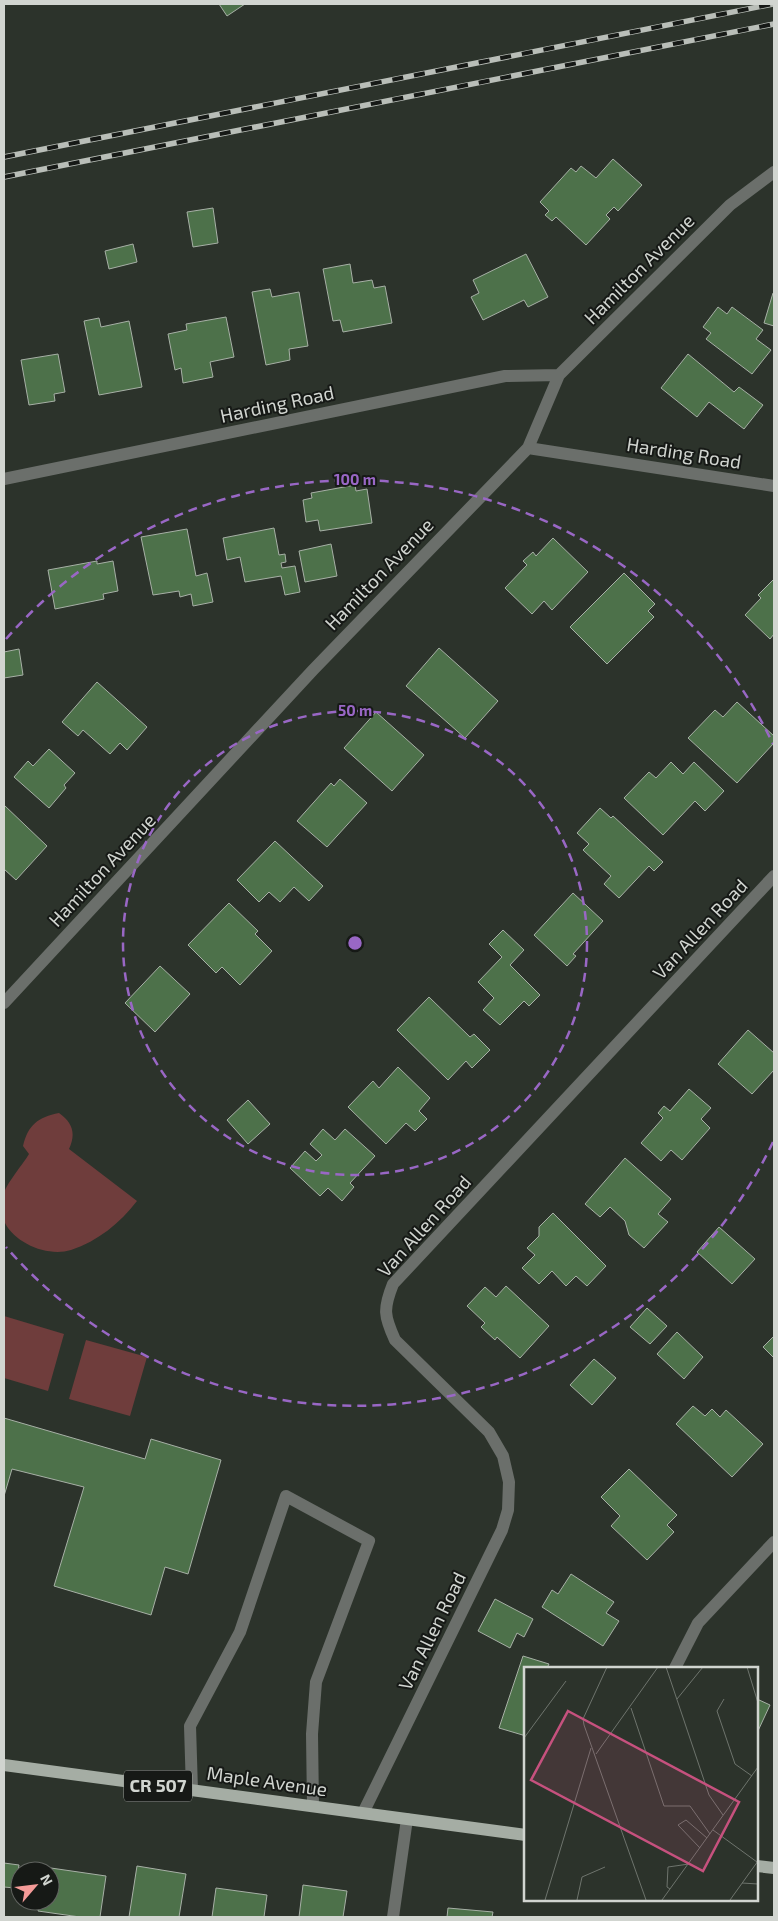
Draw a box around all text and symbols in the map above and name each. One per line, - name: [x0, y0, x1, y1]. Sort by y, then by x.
- street label: Hamilton Avenue: [579, 209, 699, 329]
- street label: Harding Road: [218, 380, 336, 427]
- street label: Harding Road: [625, 432, 743, 473]
- text: 100 m: [334, 470, 376, 488]
- street label: Hamilton Avenue: [319, 513, 438, 634]
- text: 50 m: [338, 701, 372, 719]
- street label: Hamilton Avenue: [43, 808, 160, 931]
- street label: Van Allen Road: [647, 874, 752, 984]
- centre of rings: [346, 934, 364, 952]
- street label: Van Allen Road: [372, 1170, 475, 1281]
- street label: Van Allen Road: [393, 1568, 470, 1694]
- inset map: [524, 1667, 758, 1901]
- street label: Maple Avenue: [205, 1761, 329, 1800]
- road number: CR 507: [124, 1770, 192, 1802]
- north arrow: [10, 1861, 60, 1911]
- text: N: [37, 1871, 57, 1888]

